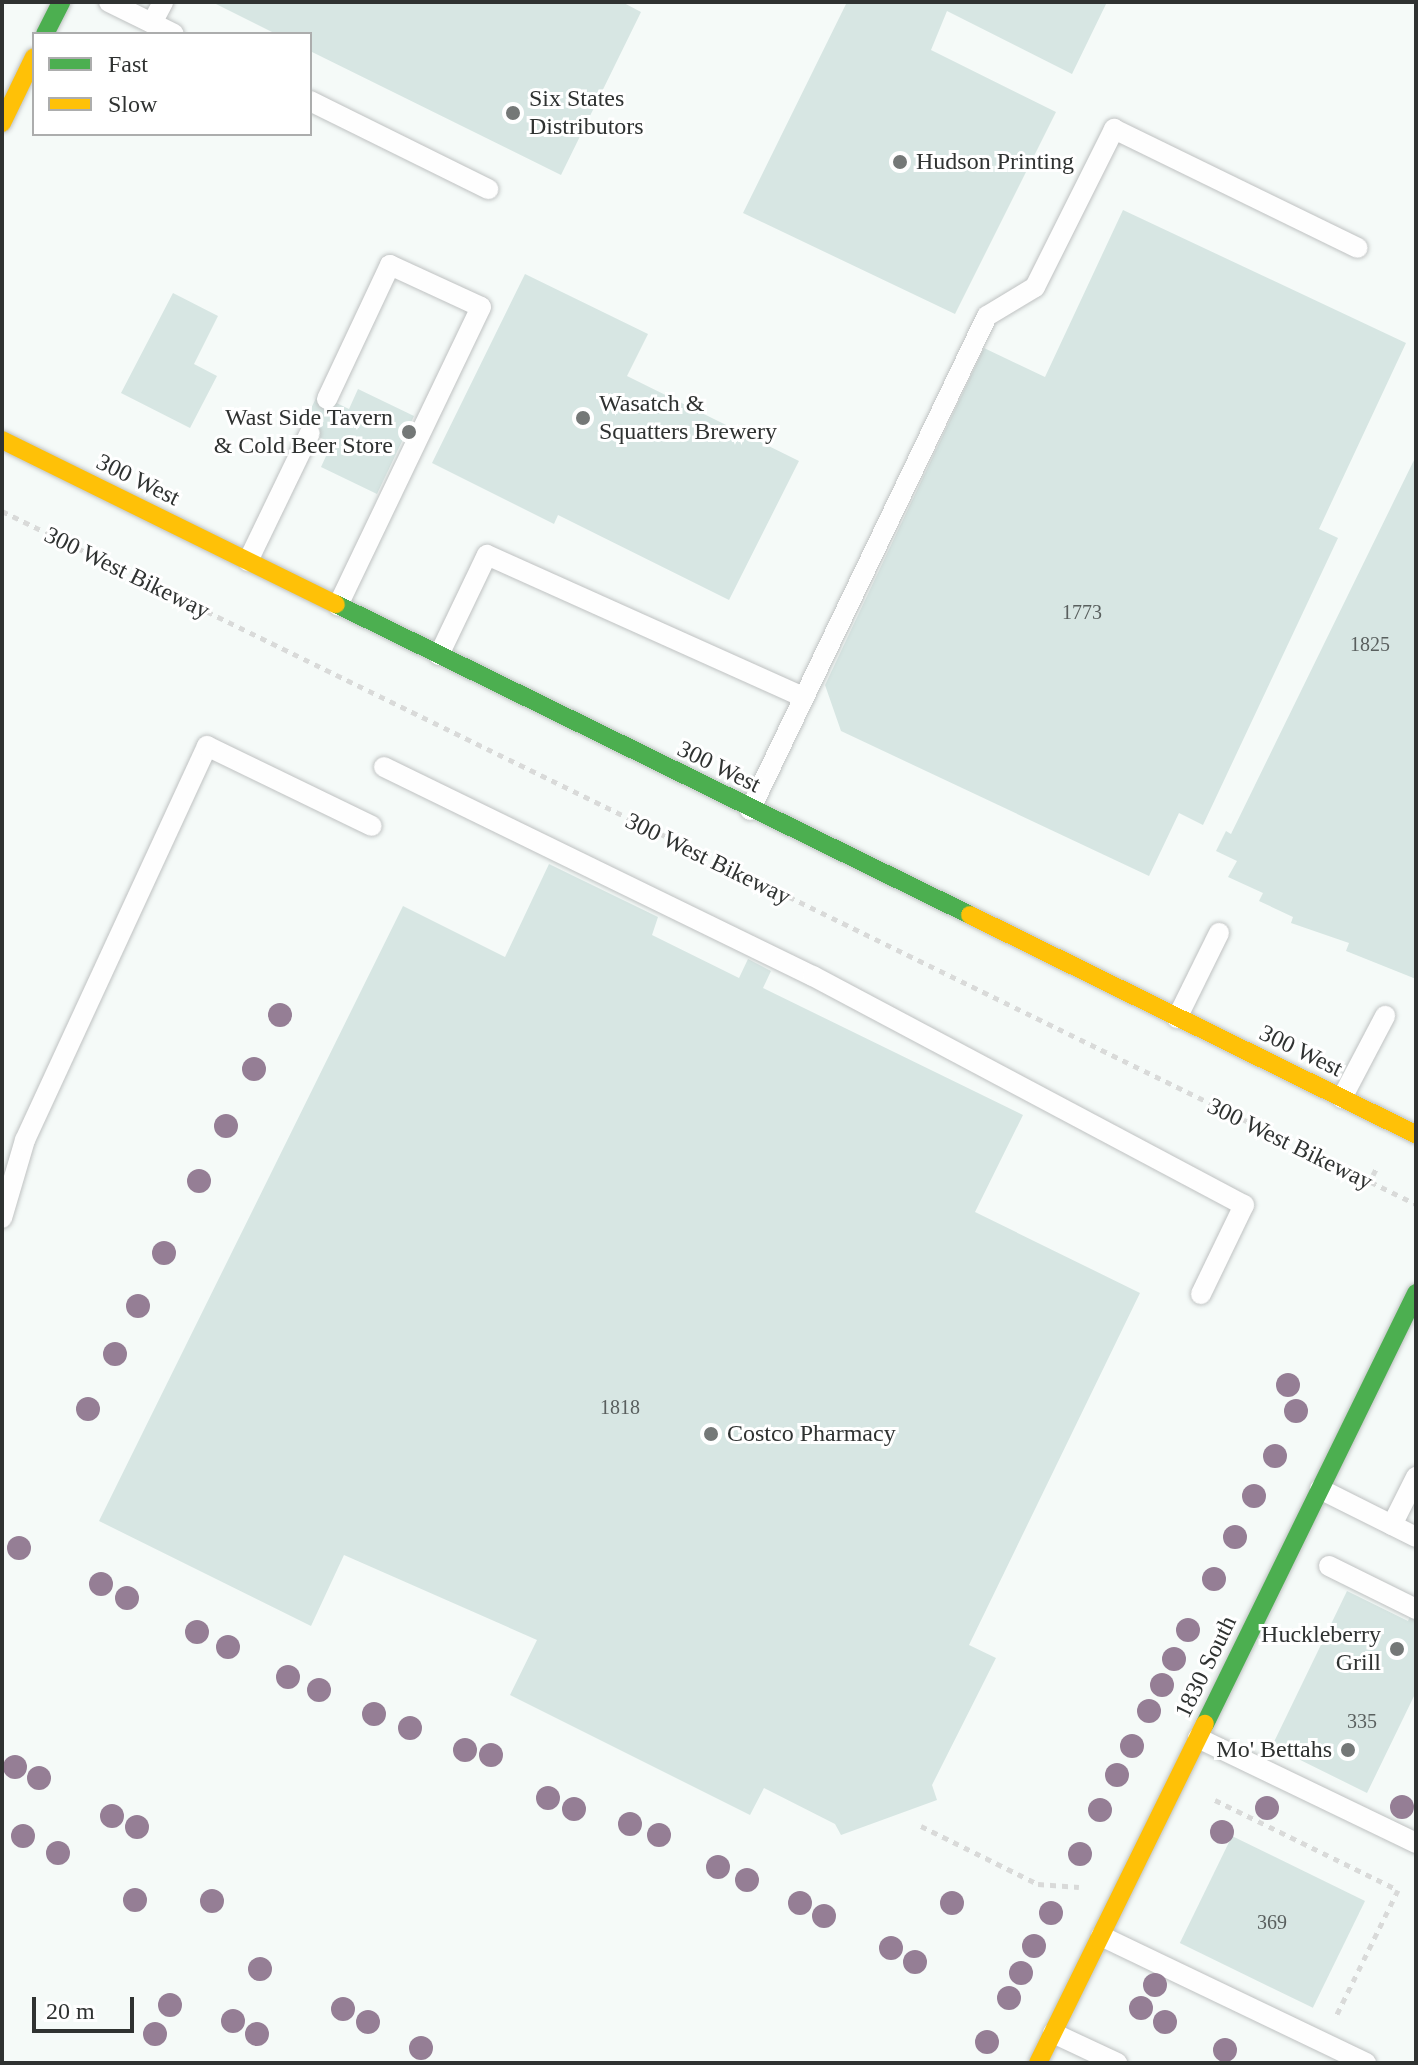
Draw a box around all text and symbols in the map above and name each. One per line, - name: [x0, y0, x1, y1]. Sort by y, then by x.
- legend: [32, 32, 312, 136]
- text: Fast: [108, 51, 148, 77]
- place label: Six States Distributors: [529, 85, 644, 141]
- text: Slow: [108, 91, 157, 117]
- marker: Six States Distributors: [504, 104, 522, 122]
- place label: Hudson Printing: [916, 148, 1074, 176]
- marker: Hudson Printing: [891, 153, 909, 171]
- place label: Wasatch & Squatters Brewery: [599, 390, 777, 446]
- place label: Wast Side Tavern & Cold Beer Store: [214, 404, 393, 460]
- marker: Wasatch & Squatters Brewery: [574, 409, 592, 427]
- marker: Wast Side Tavern & Cold Beer Store: [400, 423, 418, 441]
- street label: 300 West: [92, 447, 184, 513]
- street label: 300 West Bikeway: [39, 520, 215, 626]
- house number: 1773: [1062, 600, 1102, 624]
- house number: 1825: [1350, 632, 1390, 656]
- street label: 300 West: [673, 734, 765, 800]
- street label: 300 West Bikeway: [620, 806, 796, 912]
- street label: 300 West: [1255, 1018, 1347, 1084]
- street label: 300 West Bikeway: [1202, 1091, 1378, 1197]
- house number: 1818: [600, 1395, 640, 1419]
- place label: Costco Pharmacy: [727, 1420, 896, 1448]
- marker: Costco Pharmacy: [702, 1425, 720, 1443]
- street label: 1830 South: [1169, 1611, 1243, 1723]
- place label: Huckleberry Grill: [1261, 1621, 1381, 1677]
- marker: Huckleberry Grill: [1388, 1640, 1406, 1658]
- house number: 335: [1347, 1709, 1377, 1733]
- place label: Mo' Bettahs: [1216, 1736, 1332, 1764]
- marker: Mo' Bettahs: [1339, 1741, 1357, 1759]
- house number: 369: [1257, 1910, 1287, 1934]
- scale bar: [36, 1981, 138, 2031]
- text: 20 m: [46, 1998, 95, 2024]

